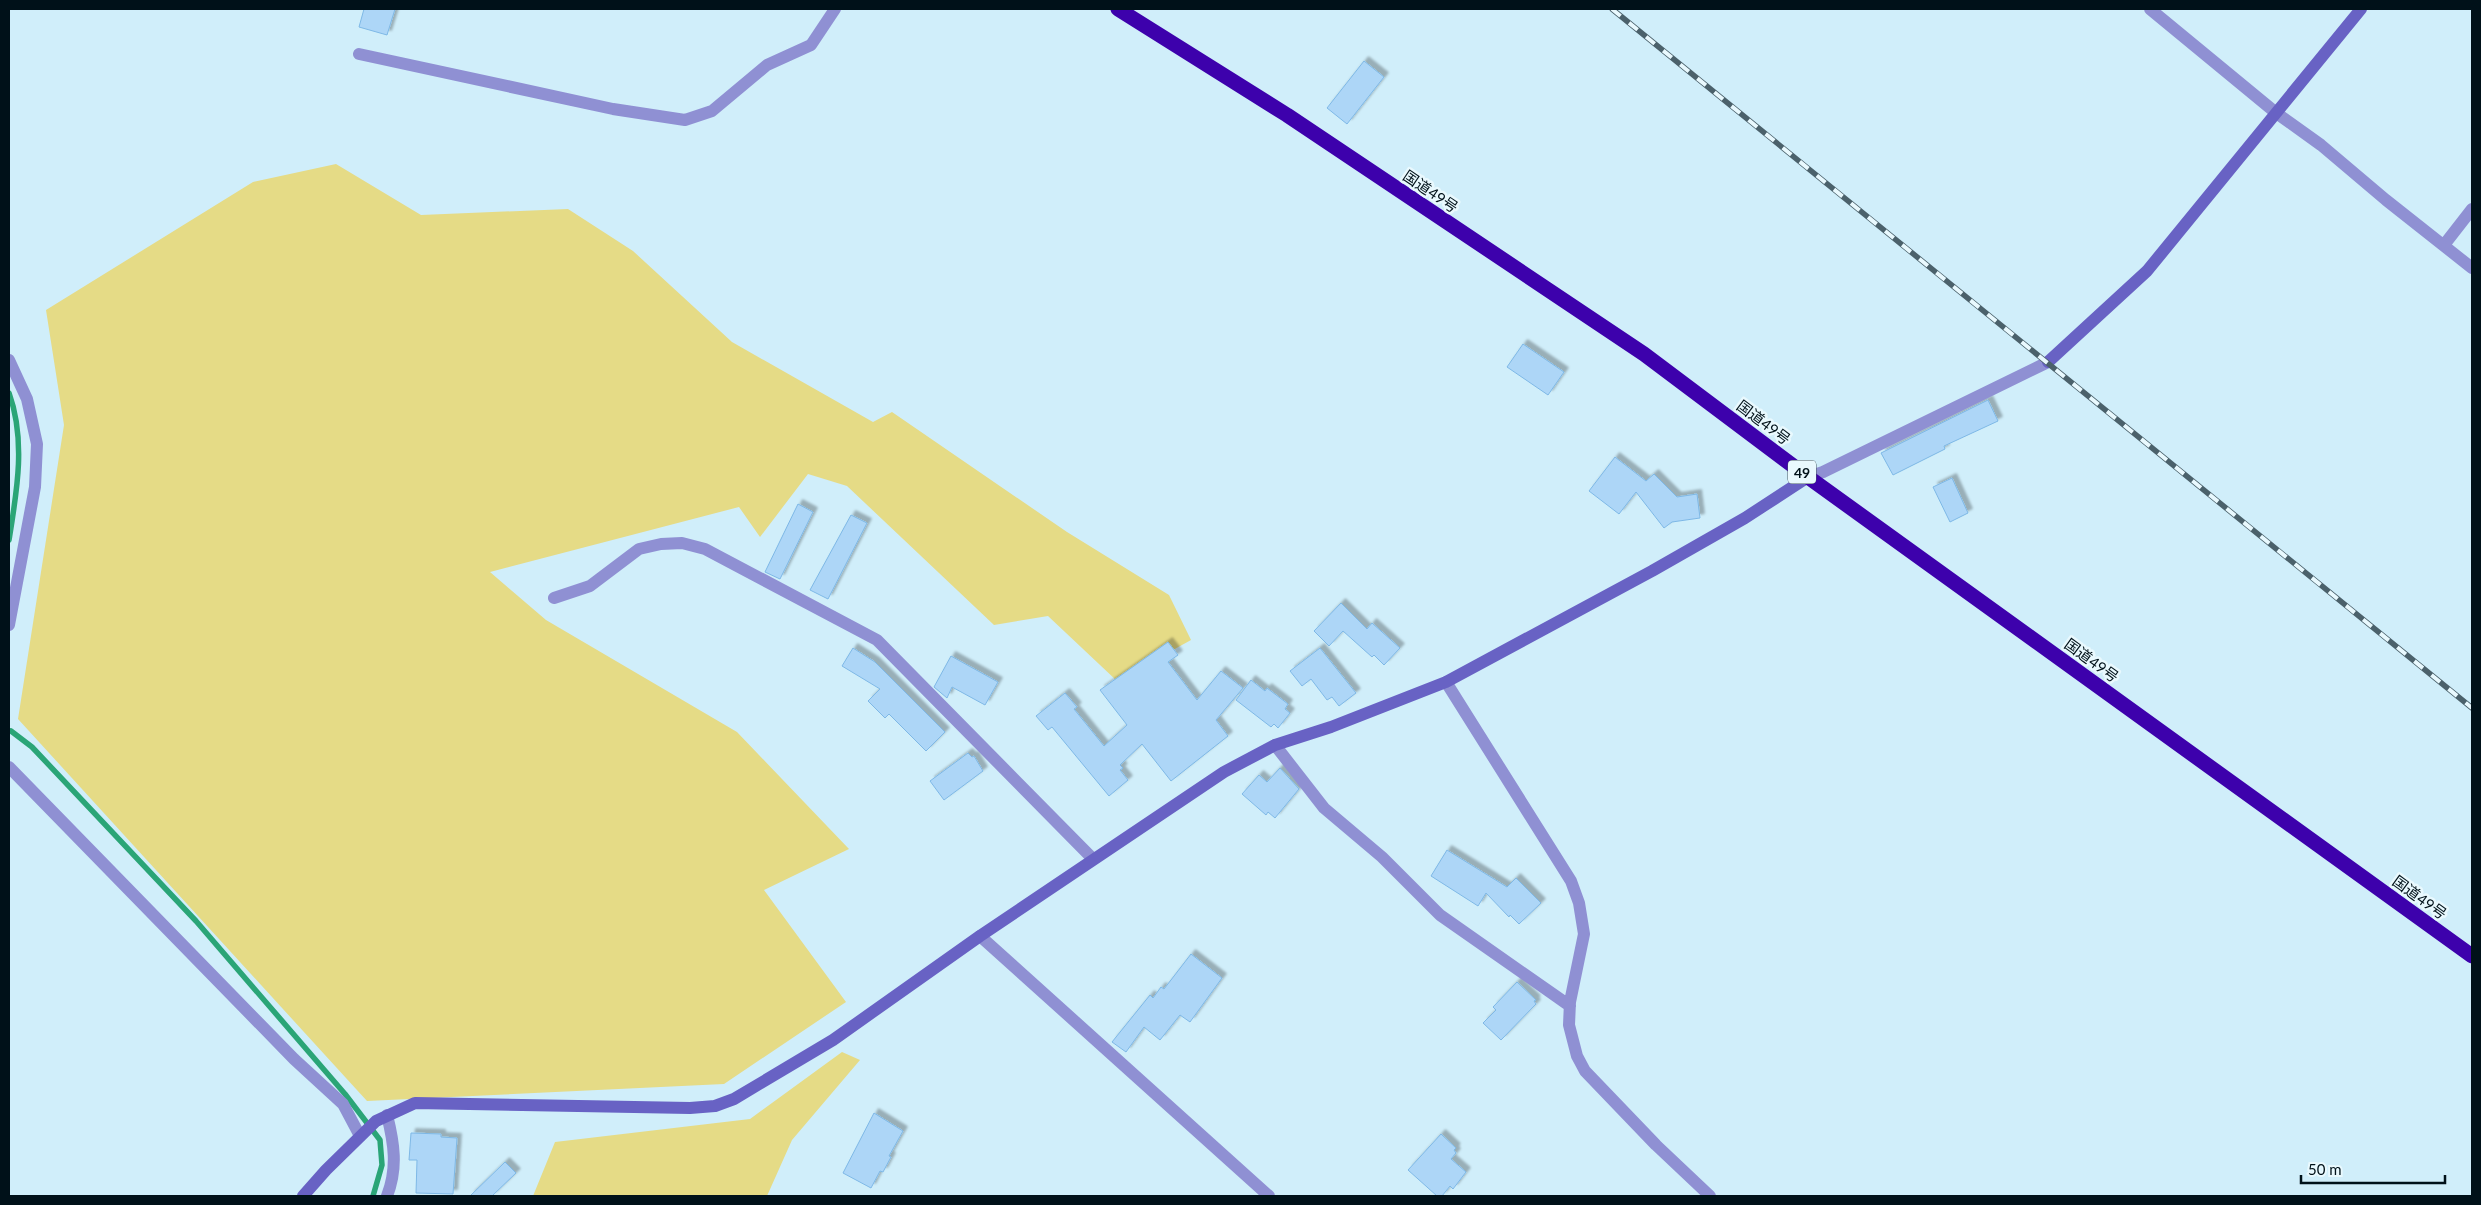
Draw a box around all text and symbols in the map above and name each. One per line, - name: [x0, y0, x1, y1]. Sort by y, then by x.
- street label: 国道49号: [1400, 166, 1462, 216]
- street label: 国道49号: [1734, 396, 1794, 448]
- road number: 49: [1788, 461, 1816, 484]
- street label: 国道49号: [2061, 634, 2123, 686]
- street label: 国道49号: [2389, 871, 2451, 923]
- scale bar: [2301, 1152, 2445, 1184]
- text: 50 m: [2308, 1160, 2342, 1178]

